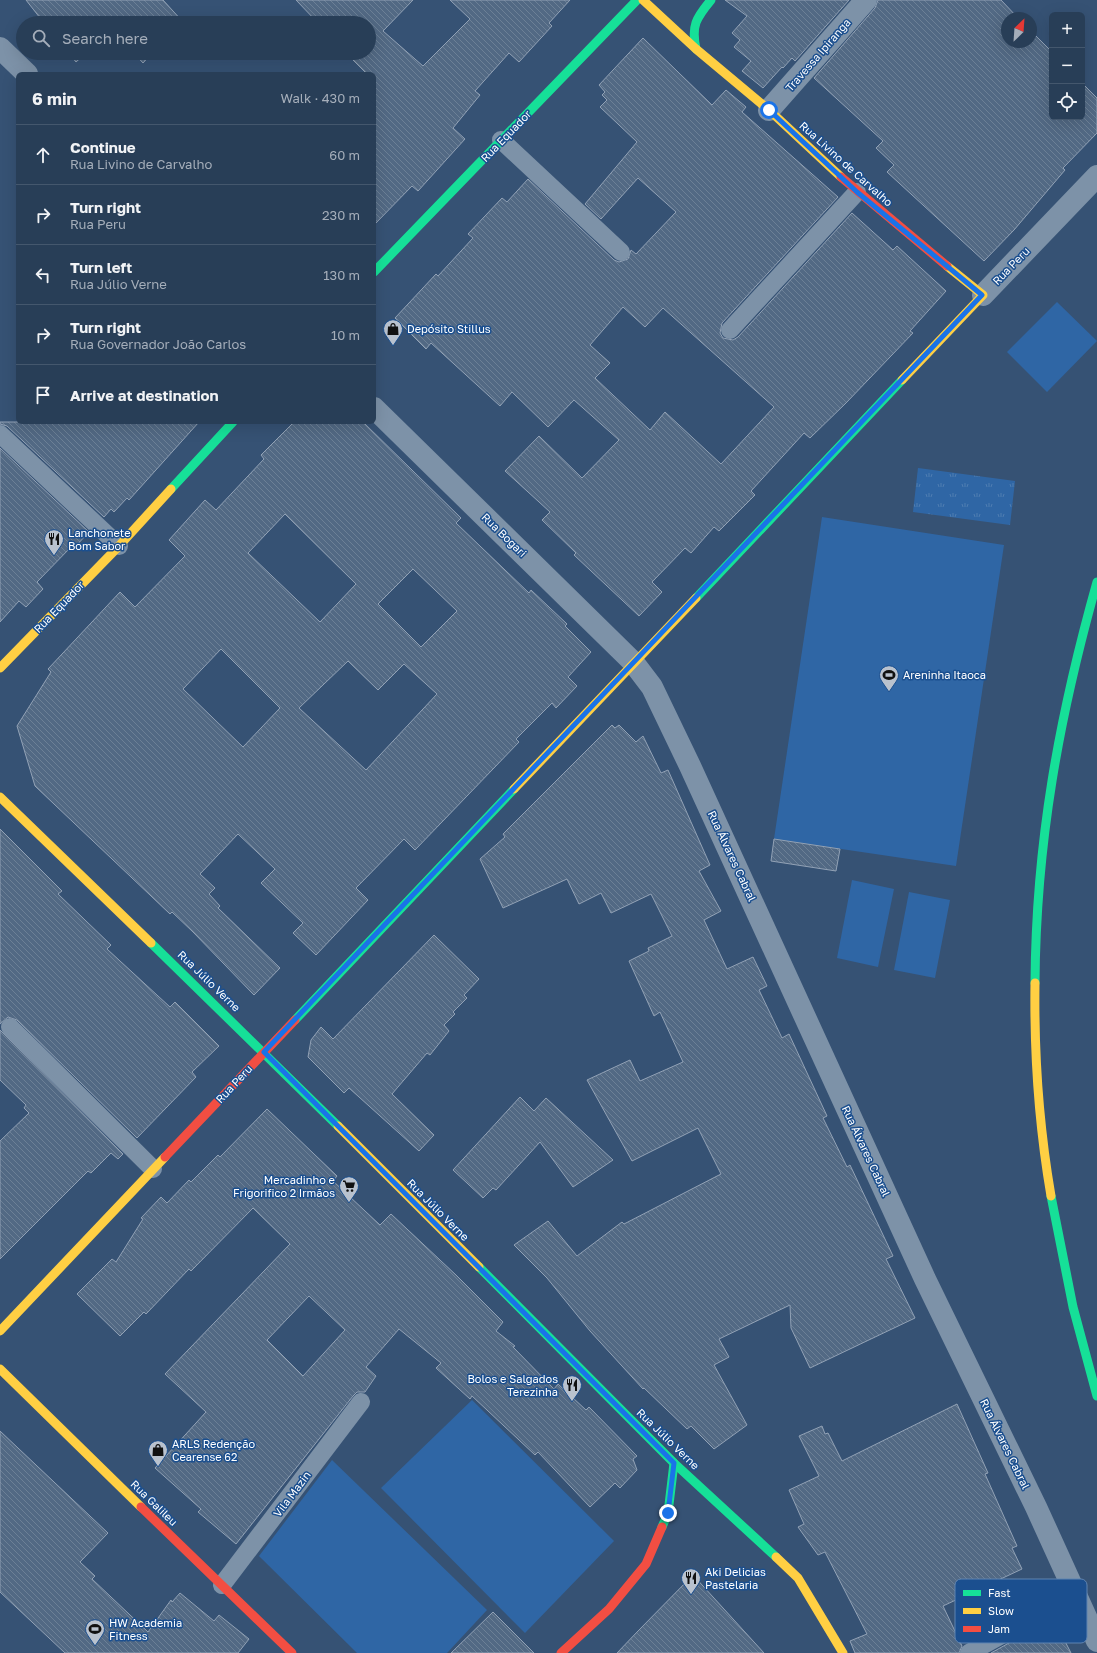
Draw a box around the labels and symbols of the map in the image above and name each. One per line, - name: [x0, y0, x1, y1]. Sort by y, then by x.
- north arrow: [1001, 12, 1037, 48]
- street label: Travessa Ipiranga: [782, 16, 853, 94]
- route start: [760, 101, 778, 119]
- street label: Rua Equador: [478, 107, 534, 164]
- street label: Rua Livino de Carvalho: [797, 118, 896, 209]
- street label: Rua Peru: [990, 244, 1032, 287]
- shop icon: Depósito Stillus: [382, 318, 404, 346]
- place label: Depósito Stillus: [407, 322, 491, 335]
- street label: Rua Bogari: [479, 510, 529, 559]
- place label: Lanchonete Bom Sabor: [68, 526, 131, 552]
- restaurant icon: Lanchonete Bom Sabor: [43, 528, 65, 556]
- street label: Rua Equador: [31, 578, 87, 635]
- sports icon: Areninha Itaoca: [878, 664, 900, 692]
- place label: Areninha Itaoca: [903, 668, 986, 681]
- street label: Rua Álvares Cabral: [706, 808, 759, 904]
- street label: Rua Júlio Verne: [175, 947, 243, 1014]
- street label: Rua Peru: [213, 1062, 255, 1105]
- street label: Rua Álvares Cabral: [840, 1103, 893, 1199]
- place label: Mercadinho e Frigorifico 2 Irmãos: [233, 1173, 335, 1199]
- supermarket icon: Mercadinho e Frigorifico 2 Irmãos: [338, 1175, 360, 1203]
- street label: Rua Júlio Verne: [405, 1176, 472, 1243]
- place label: Bolos e Salgados Terezinha: [467, 1372, 558, 1398]
- restaurant icon: Bolos e Salgados Terezinha: [561, 1374, 583, 1402]
- street label: Rua Álvares Cabral: [978, 1396, 1033, 1492]
- street label: Rua Júlio Verne: [634, 1405, 702, 1472]
- place label: ARLS Redenção Cearense 62: [172, 1437, 256, 1463]
- shop icon: ARLS Redenção Cearense 62: [147, 1439, 169, 1467]
- street label: Vila Mazin: [270, 1468, 313, 1519]
- street label: Rua Galileu: [128, 1477, 180, 1528]
- route end: [659, 1504, 677, 1522]
- place label: Aki Delicias Pastelaria: [705, 1565, 766, 1591]
- restaurant icon: Aki Delicias Pastelaria: [680, 1567, 702, 1595]
- legend: [955, 1579, 1087, 1643]
- text: Fast: [988, 1586, 1011, 1599]
- text: Slow: [988, 1604, 1014, 1617]
- place label: HW Academia Fitness: [109, 1616, 182, 1642]
- sports icon: HW Academia Fitness: [84, 1618, 106, 1646]
- text: Jam: [988, 1622, 1010, 1635]

